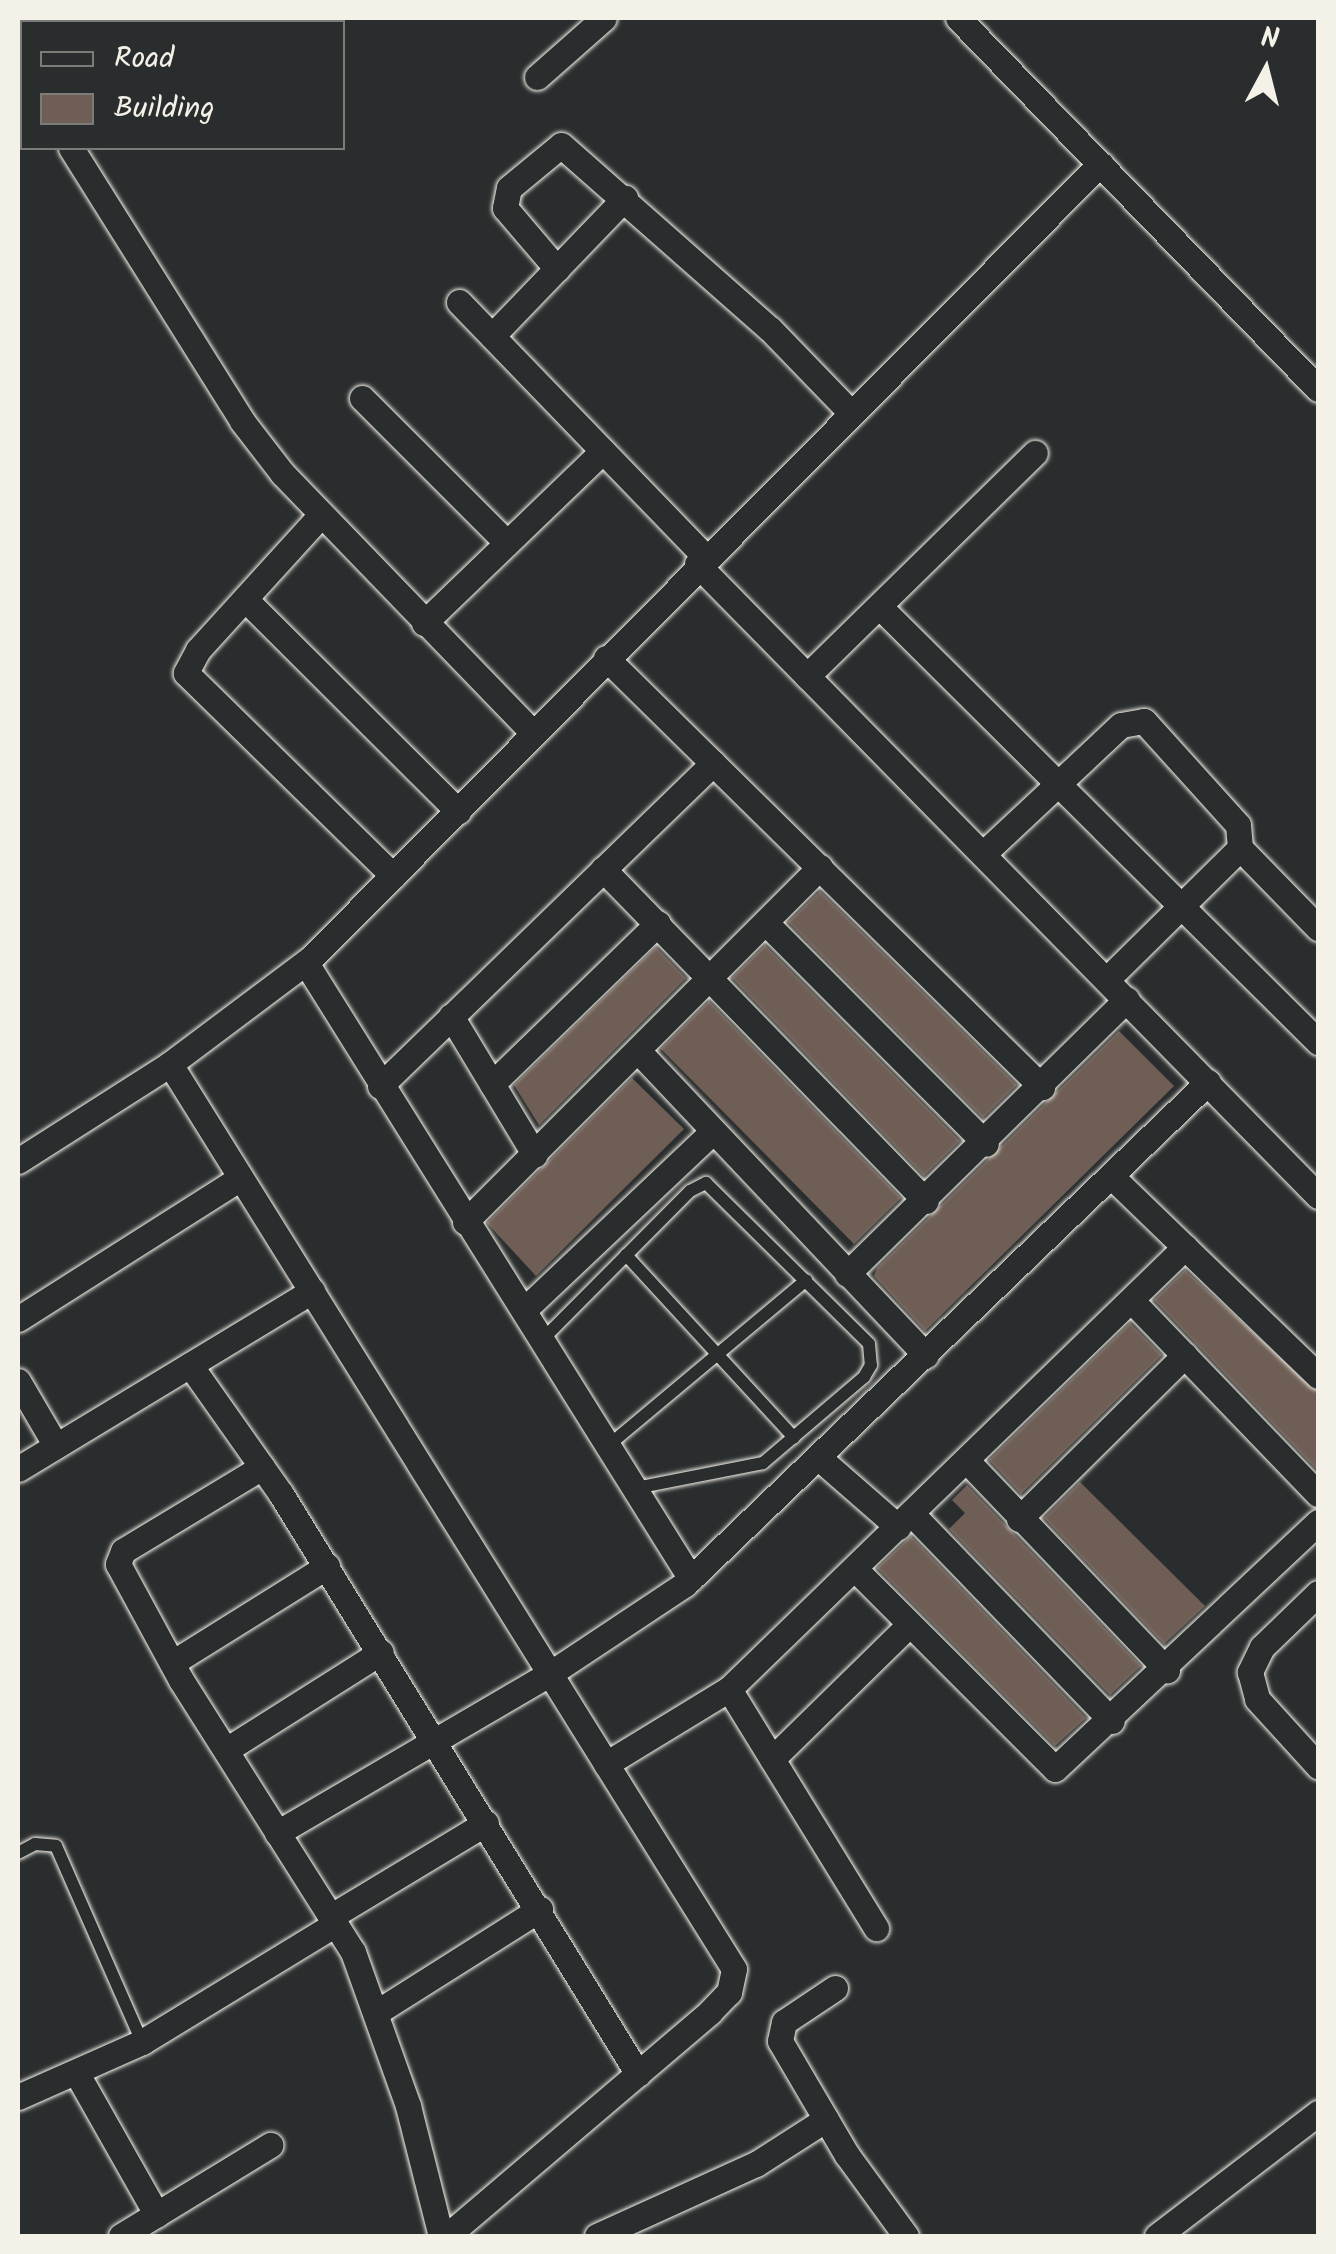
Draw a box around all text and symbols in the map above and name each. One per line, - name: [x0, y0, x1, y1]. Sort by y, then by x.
- text: N: [1258, 16, 1281, 63]
- legend: [20, 20, 345, 150]
- north arrow: [1216, 20, 1316, 120]
- text: Road: [114, 35, 174, 83]
- text: Building: [114, 85, 214, 133]

